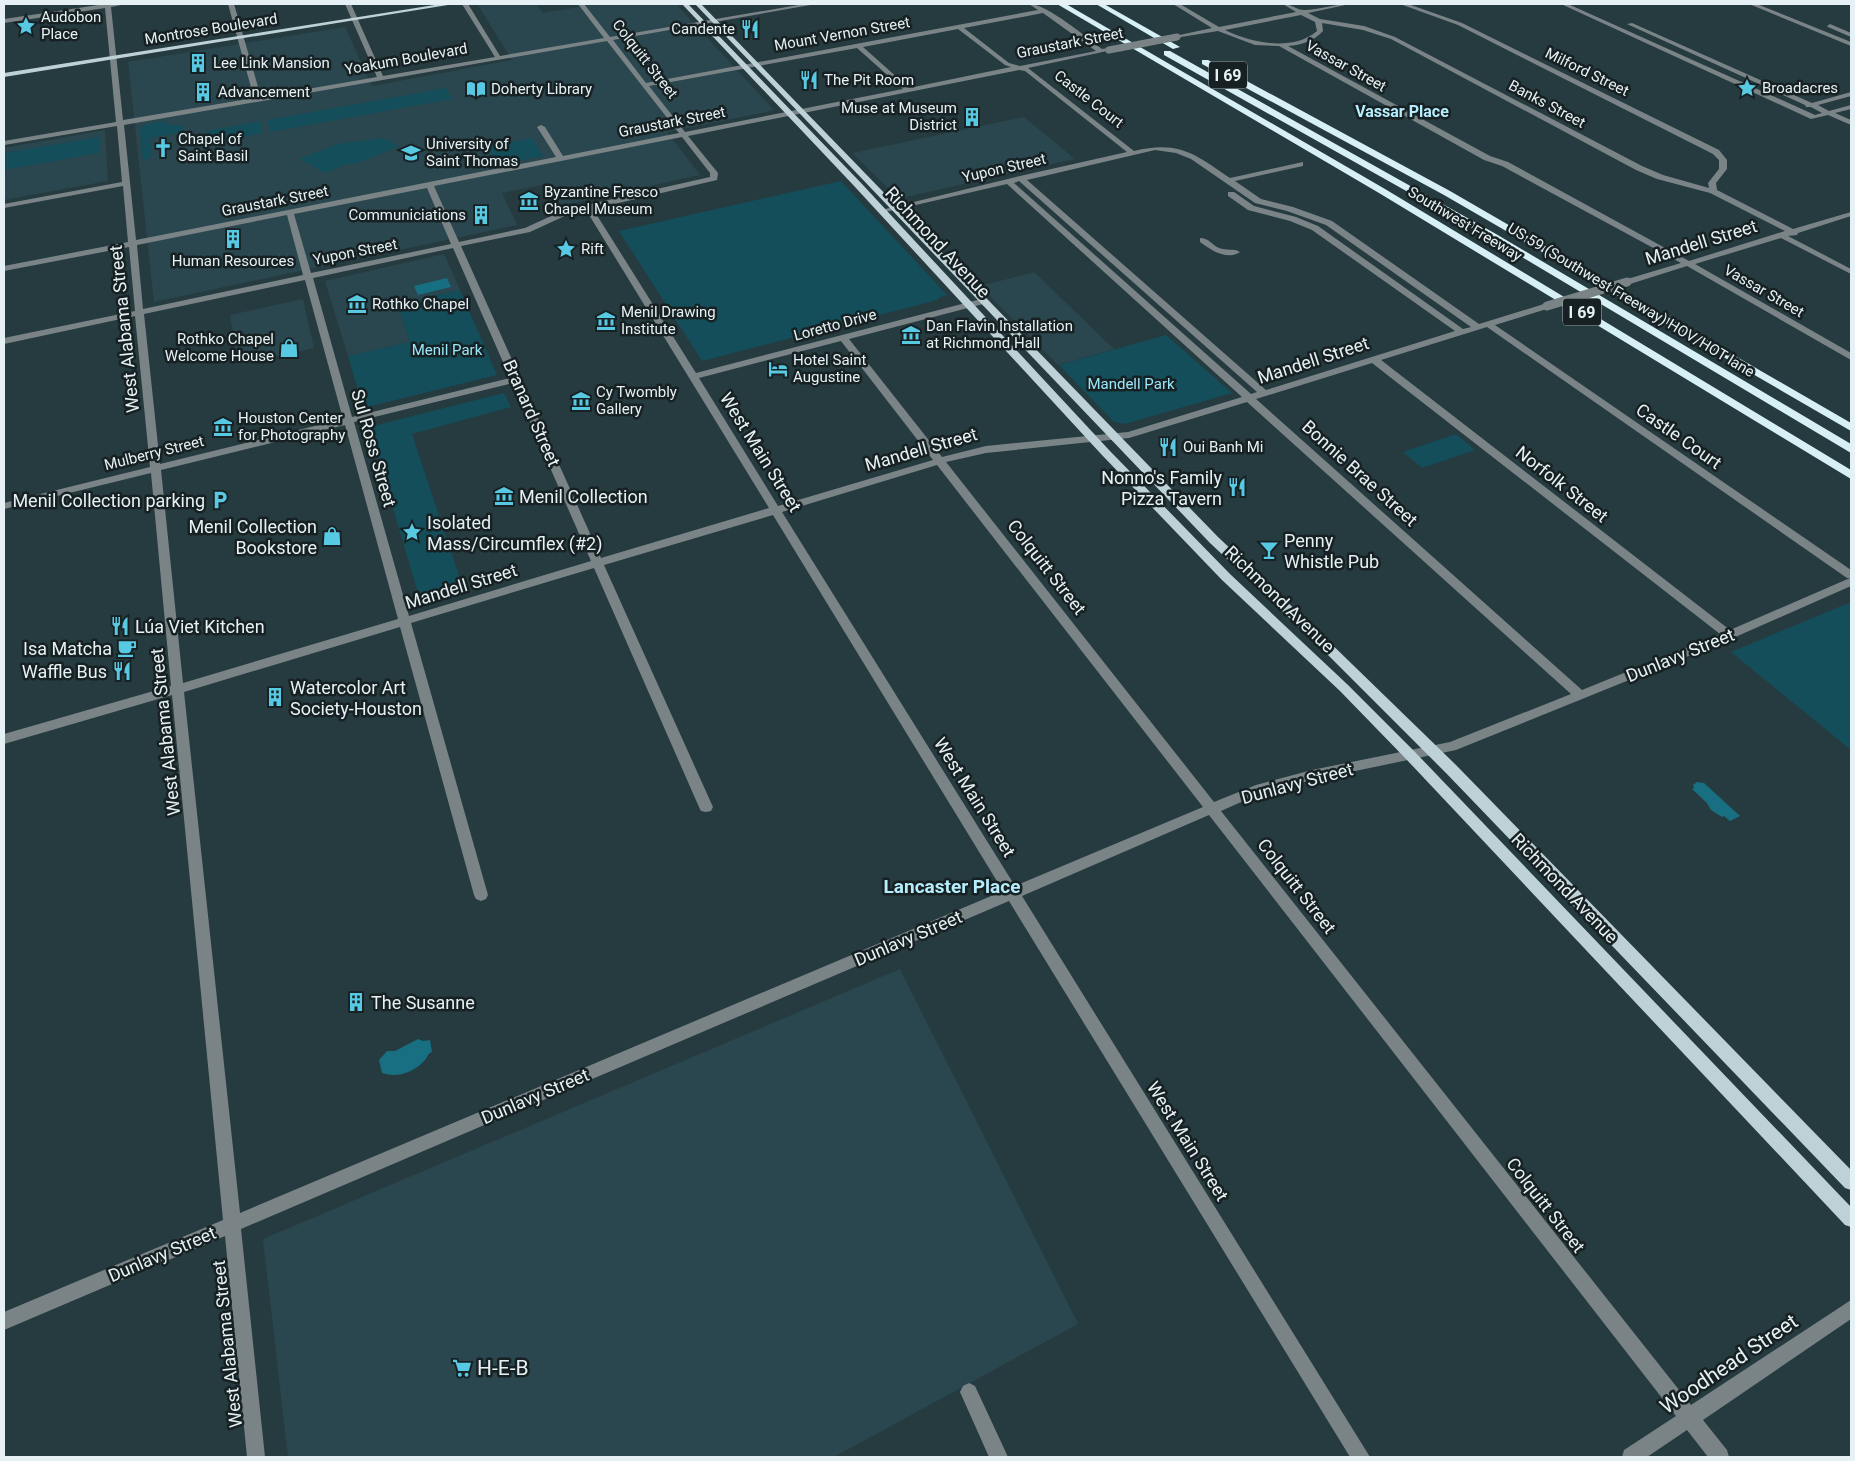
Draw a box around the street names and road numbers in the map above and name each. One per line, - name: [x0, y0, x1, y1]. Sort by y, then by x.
- street label: Montrose Boulevard: [143, 10, 279, 48]
- street label: Mount Vernon Street: [773, 13, 911, 55]
- street label: Colquitt Street: [609, 16, 682, 102]
- street label: Graustark Street: [1015, 24, 1125, 62]
- street label: Vassar Street: [1303, 36, 1390, 96]
- street label: Yoakum Boulevard: [343, 39, 469, 79]
- street label: Milford Street: [1542, 44, 1632, 100]
- road number: I 69: [1209, 62, 1247, 88]
- street label: Castle Court: [1051, 66, 1127, 132]
- street label: Banks Street: [1505, 76, 1589, 132]
- street label: Graustark Street: [617, 103, 727, 141]
- street label: Yupon Street: [960, 150, 1048, 186]
- street label: Graustark Street: [220, 182, 330, 220]
- street label: Richmond Avenue: [881, 182, 995, 302]
- street label: Southwest Freeway: [1405, 183, 1525, 265]
- street label: Mandell Street: [1643, 215, 1760, 269]
- street label: US 59 (Southwest Freeway) HOV/HOT lane: [1504, 219, 1758, 381]
- street label: Yupon Street: [311, 235, 399, 269]
- street label: West Alabama Street: [105, 244, 143, 414]
- street label: Vassar Street: [1721, 261, 1807, 321]
- road number: I 69: [1563, 298, 1601, 326]
- street label: Loretto Drive: [792, 305, 879, 345]
- street label: Mandell Street: [1255, 332, 1371, 388]
- street label: Branard Street: [499, 356, 565, 470]
- street label: Sul Ross Street: [347, 387, 401, 509]
- street label: West Main Street: [716, 388, 806, 516]
- street label: Castle Court: [1632, 399, 1726, 473]
- street label: Bonnie Brae Street: [1298, 416, 1422, 530]
- street label: Mandell Street: [862, 423, 980, 475]
- street label: Mulberry Street: [102, 432, 206, 474]
- street label: Norfolk Street: [1512, 441, 1612, 527]
- street label: Colquitt Street: [1003, 515, 1091, 619]
- street label: Richmond Avenue: [1221, 541, 1339, 657]
- street label: Mandell Street: [403, 559, 520, 613]
- street label: Dunlavy Street: [1623, 624, 1737, 686]
- street label: West Alabama Street: [146, 647, 184, 817]
- street label: West Main Street: [930, 733, 1020, 861]
- street label: Dunlavy Street: [1239, 758, 1355, 808]
- street label: Richmond Avenue: [1507, 829, 1623, 947]
- street label: Colquitt Street: [1253, 834, 1341, 938]
- street label: Dunlavy Street: [851, 906, 965, 970]
- street label: Dunlavy Street: [478, 1064, 592, 1128]
- street label: West Main Street: [1143, 1077, 1233, 1205]
- street label: Colquitt Street: [1502, 1153, 1590, 1257]
- street label: Dunlavy Street: [105, 1222, 219, 1286]
- street label: West Alabama Street: [208, 1259, 246, 1429]
- street label: Woodhead Street: [1656, 1309, 1802, 1419]

